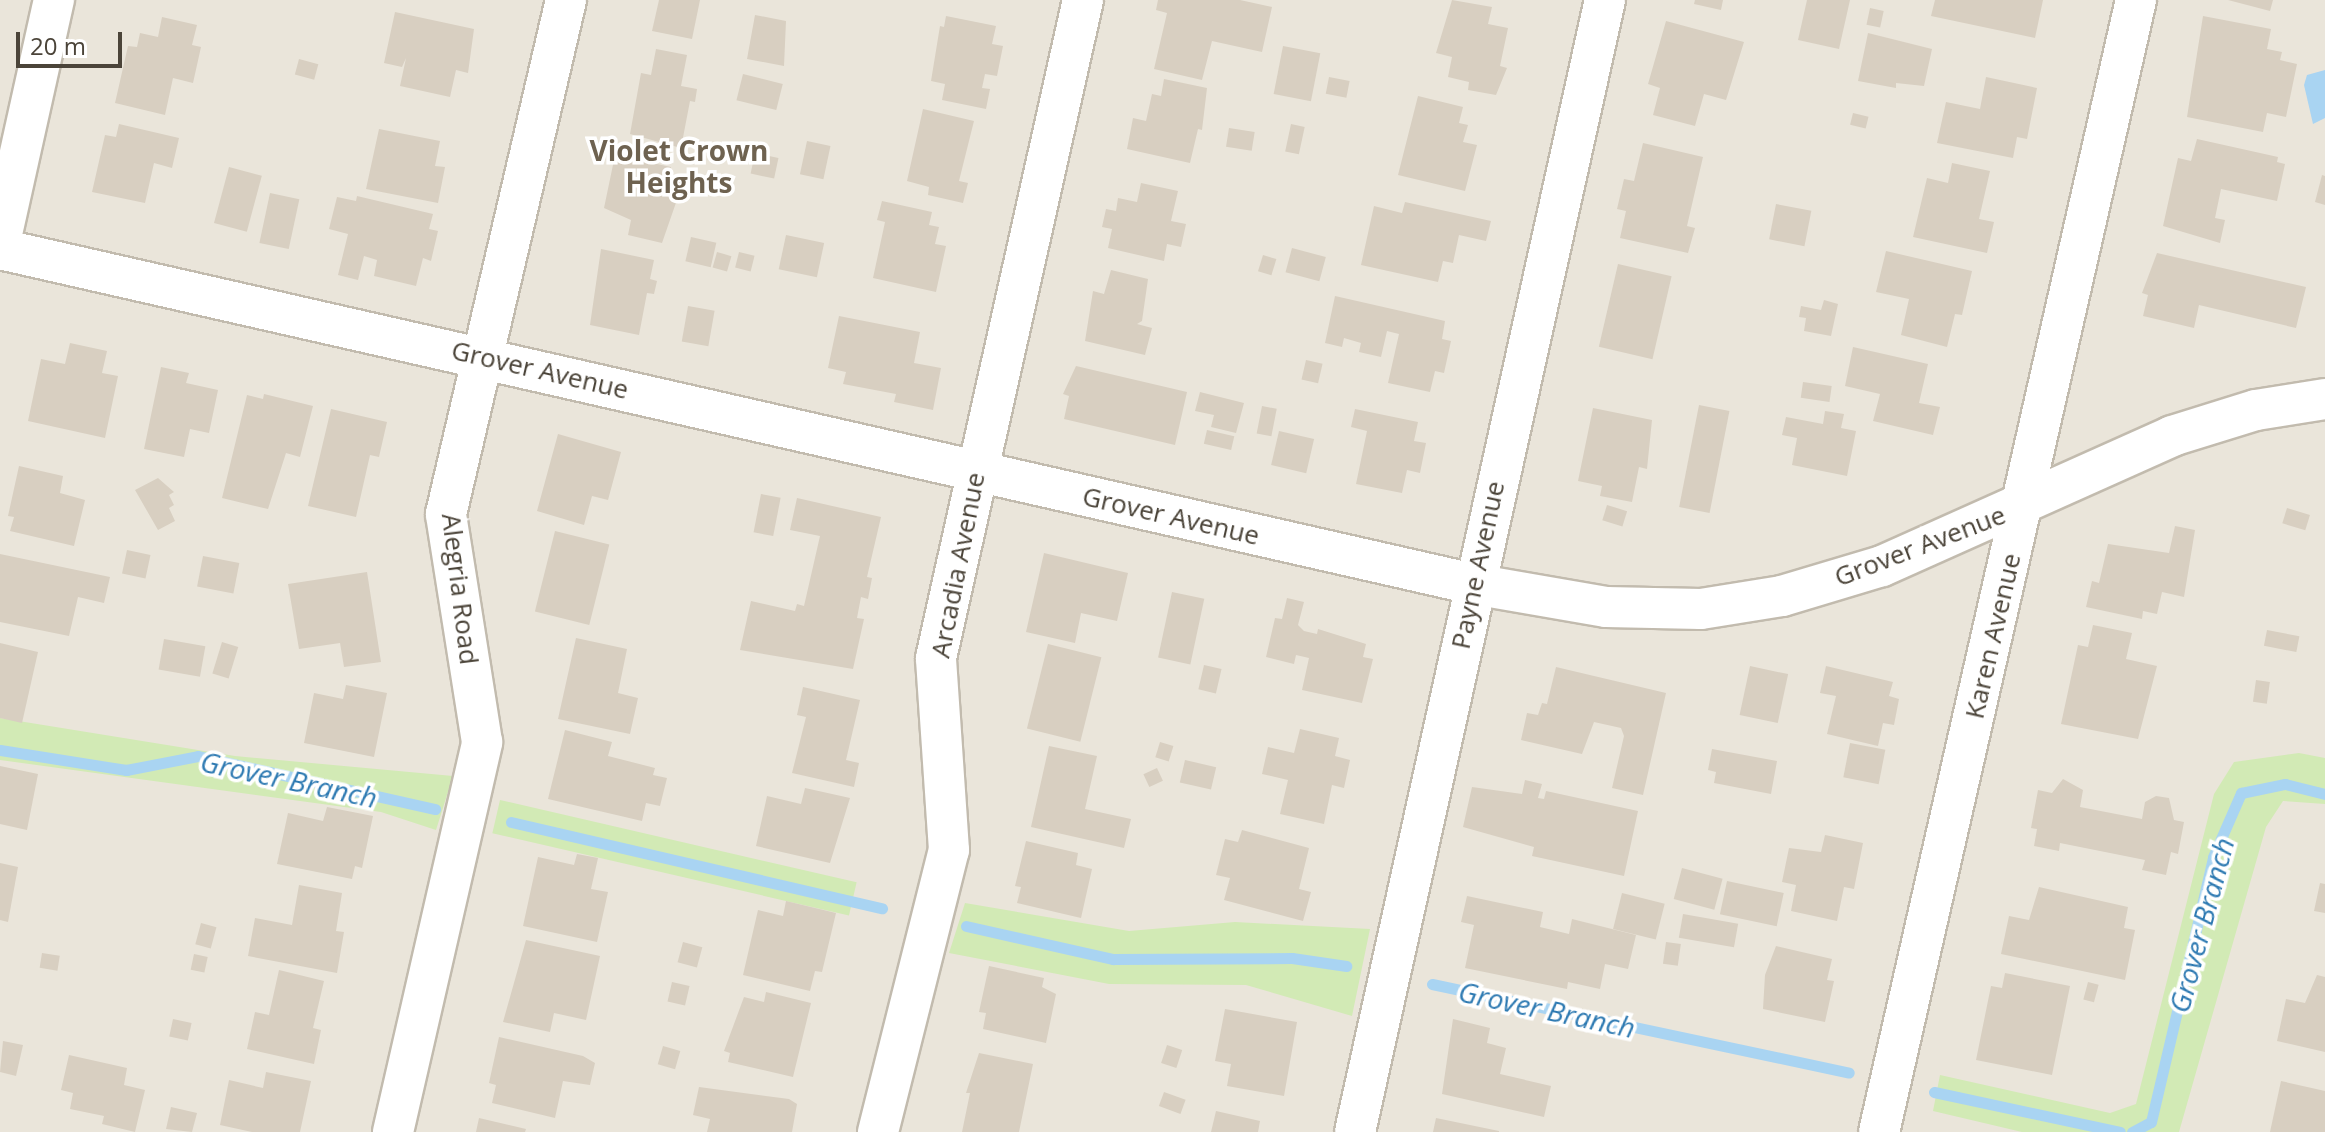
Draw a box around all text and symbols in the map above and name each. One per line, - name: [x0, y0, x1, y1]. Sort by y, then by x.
- scale bar: [20, 16, 126, 66]
- text: 20 m: [30, 29, 86, 62]
- district label: Violet Crown Heights: [590, 133, 768, 199]
- street label: Grover Avenue: [448, 334, 632, 406]
- street label: Arcadia Avenue: [925, 470, 991, 660]
- street label: Payne Avenue: [1445, 478, 1511, 652]
- street label: Grover Avenue: [1079, 480, 1263, 552]
- street label: Grover Avenue: [1830, 499, 2010, 593]
- street label: Alegria Road: [435, 512, 485, 666]
- street label: Karen Avenue: [1959, 550, 2027, 722]
- water label: Grover Branch: [198, 744, 380, 814]
- water label: Grover Branch: [2162, 834, 2240, 1016]
- water label: Grover Branch: [1456, 974, 1638, 1044]

